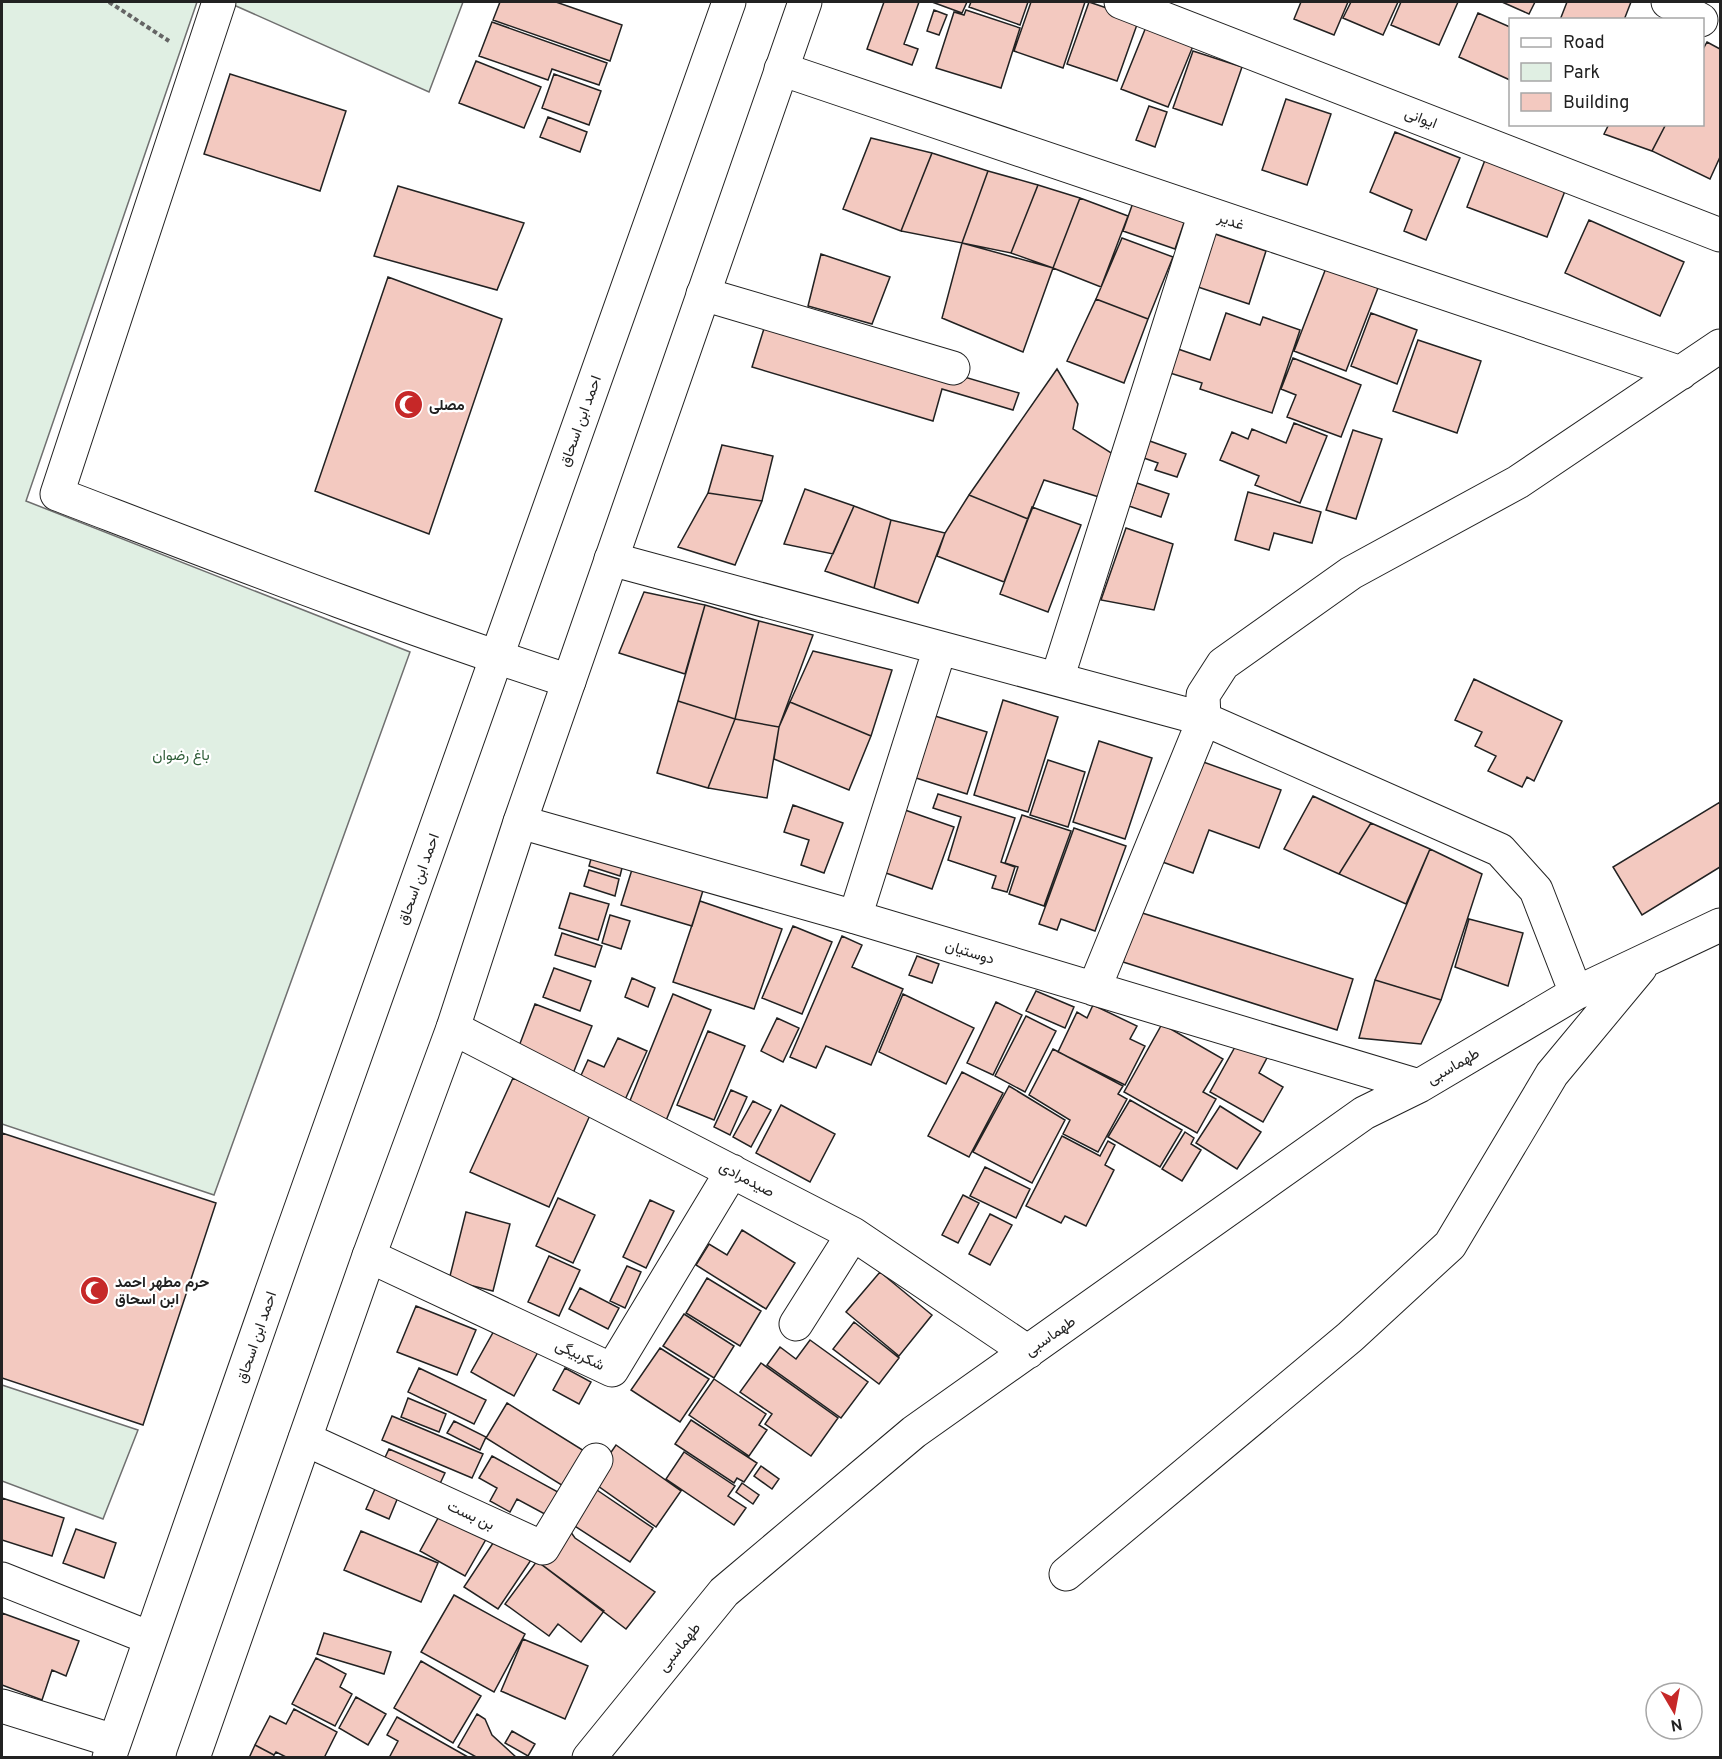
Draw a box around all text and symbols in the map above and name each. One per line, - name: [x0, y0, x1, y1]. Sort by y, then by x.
- legend: [1509, 18, 1704, 126]
- text: Road: [1563, 32, 1605, 55]
- text: Park: [1563, 62, 1600, 85]
- text: Building: [1563, 92, 1629, 115]
- street label: ایوانی: [1402, 105, 1439, 134]
- street label: غدیر: [1214, 209, 1246, 236]
- street label: احمد ابن اسحاق: [556, 373, 607, 470]
- mosque icon: مصلی: [392, 389, 424, 421]
- place label: مصلی: [429, 397, 465, 416]
- park label: باغ رضوان: [152, 747, 210, 766]
- street label: احمد ابن اسحاق: [394, 831, 445, 928]
- street label: دوستیان: [943, 937, 997, 970]
- street label: طهماسبی: [1424, 1044, 1484, 1090]
- street label: صیدمرادی: [715, 1158, 777, 1203]
- place label: حرم مطهر احمد ابن اسحاق: [115, 1274, 209, 1310]
- mosque icon: حرم مطهر احمد ابن اسحاق: [78, 1275, 110, 1307]
- street label: احمد ابن اسحاق: [233, 1289, 282, 1386]
- street label: طهماسبی: [1022, 1313, 1080, 1362]
- street label: شکربیگی: [552, 1337, 607, 1376]
- street label: بن بست: [444, 1497, 497, 1535]
- street label: طهماسبی: [655, 1619, 706, 1676]
- north arrow: [1644, 1681, 1704, 1741]
- text: N: [1669, 1713, 1684, 1735]

